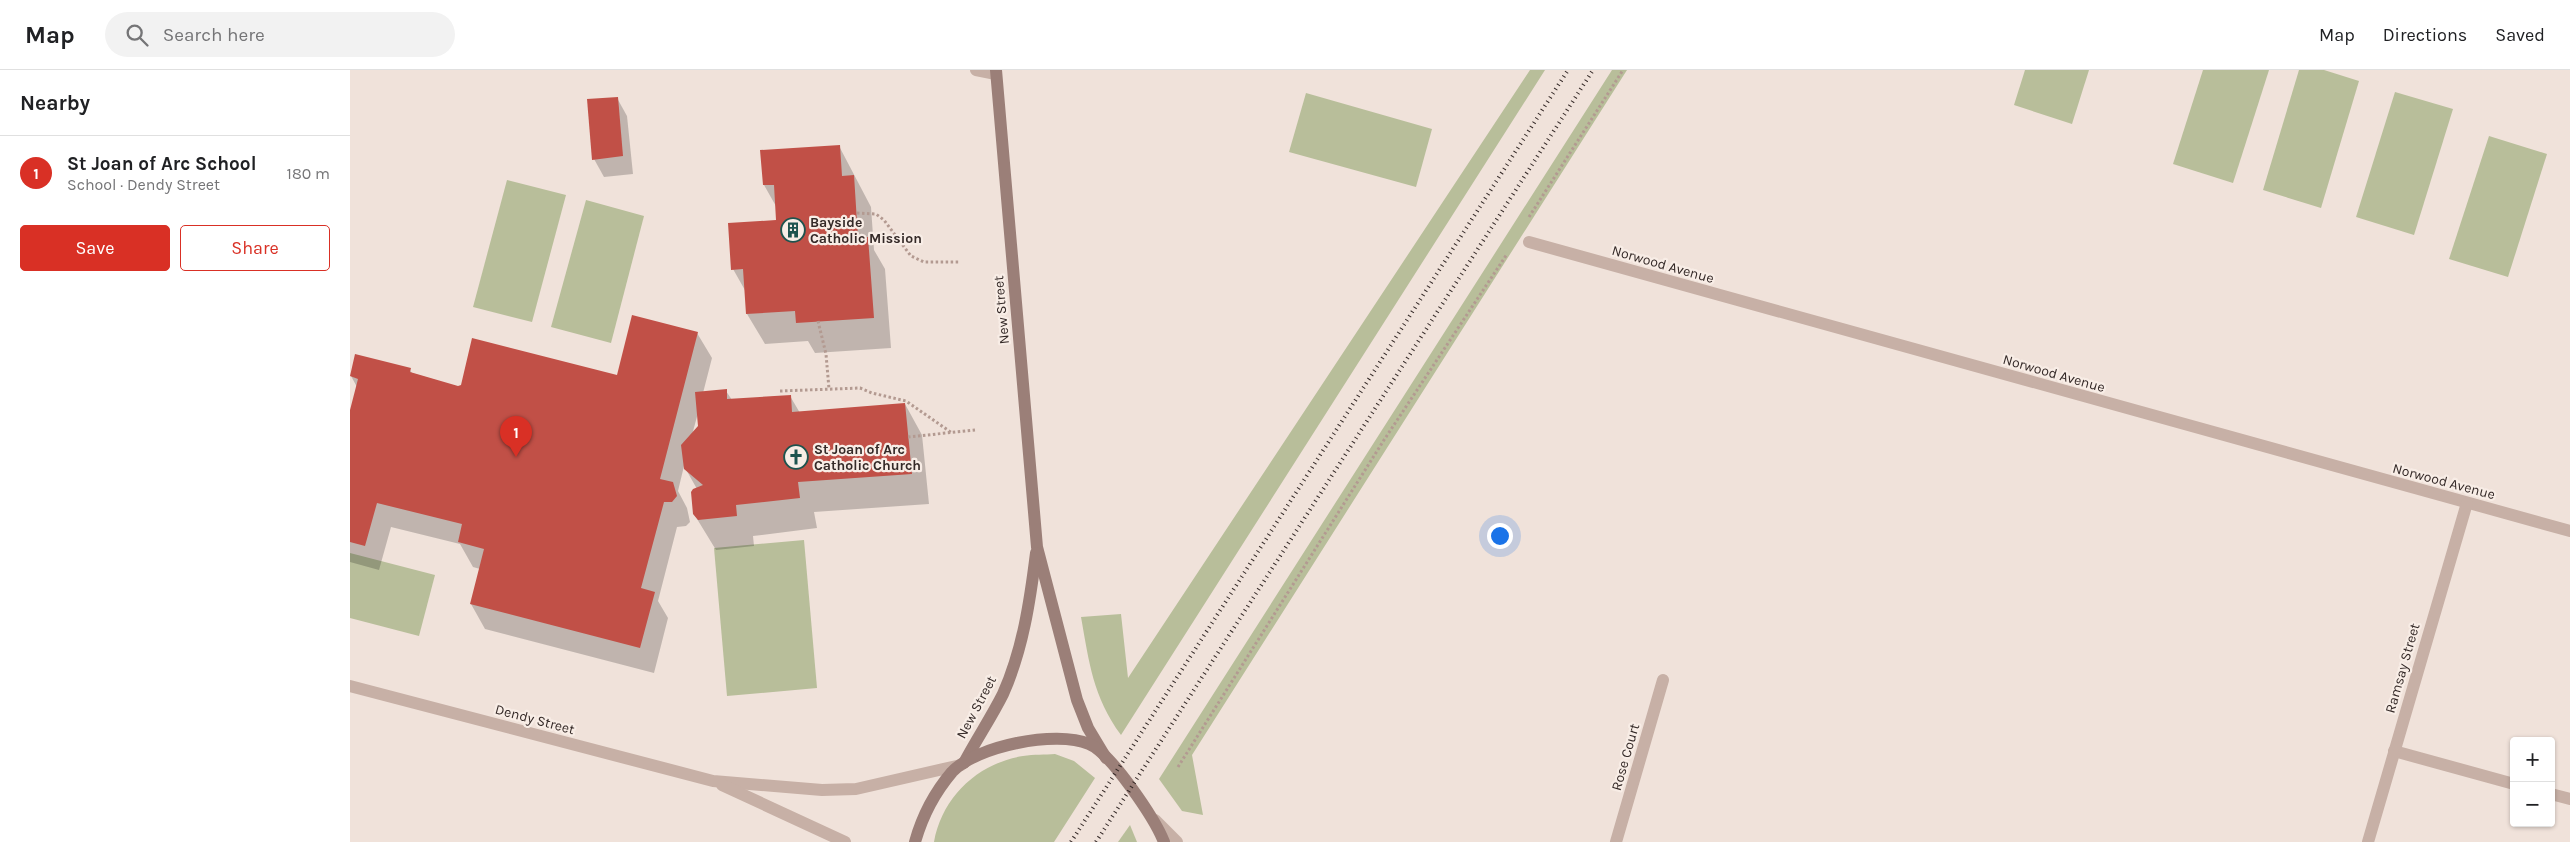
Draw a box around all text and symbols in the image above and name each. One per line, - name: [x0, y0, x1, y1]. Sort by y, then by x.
- search box: [105, 12, 455, 57]
- text: Map: [25, 21, 75, 49]
- icon: search: [123, 21, 151, 49]
- text: Search here: [163, 24, 265, 46]
- text: Map: [2319, 24, 2355, 46]
- text: Directions: [2383, 24, 2467, 46]
- text: Saved: [2495, 24, 2545, 46]
- text: Nearby: [20, 91, 90, 115]
- text: St Joan of Arc School: [67, 153, 256, 175]
- text: 1: [33, 164, 39, 183]
- text: 180 m: [287, 164, 330, 183]
- text: School · Dendy Street: [67, 175, 220, 194]
- place label: Bayside Catholic Mission: [810, 214, 922, 247]
- building icon: Bayside Catholic Mission: [780, 217, 806, 243]
- button: Save: [20, 225, 170, 271]
- button: Share: [180, 225, 330, 271]
- street label: Norwood Avenue: [1610, 242, 1716, 287]
- street label: New Street: [990, 275, 1013, 345]
- street label: Norwood Avenue: [2001, 351, 2107, 396]
- pin: 1: [500, 416, 532, 457]
- place label: St Joan of Arc Catholic Church: [814, 441, 921, 474]
- church icon: St Joan of Arc Catholic Church: [783, 444, 809, 470]
- street label: Norwood Avenue: [2391, 460, 2497, 503]
- your location: [1487, 523, 1513, 549]
- street label: Ramsay Street: [2382, 621, 2423, 715]
- street label: New Street: [953, 673, 1000, 742]
- street label: Dendy Street: [493, 701, 576, 738]
- street label: Rose Court: [1608, 722, 1643, 793]
- map controls: [2510, 737, 2555, 827]
- button: +: [2510, 737, 2555, 782]
- button: −: [2510, 782, 2555, 827]

